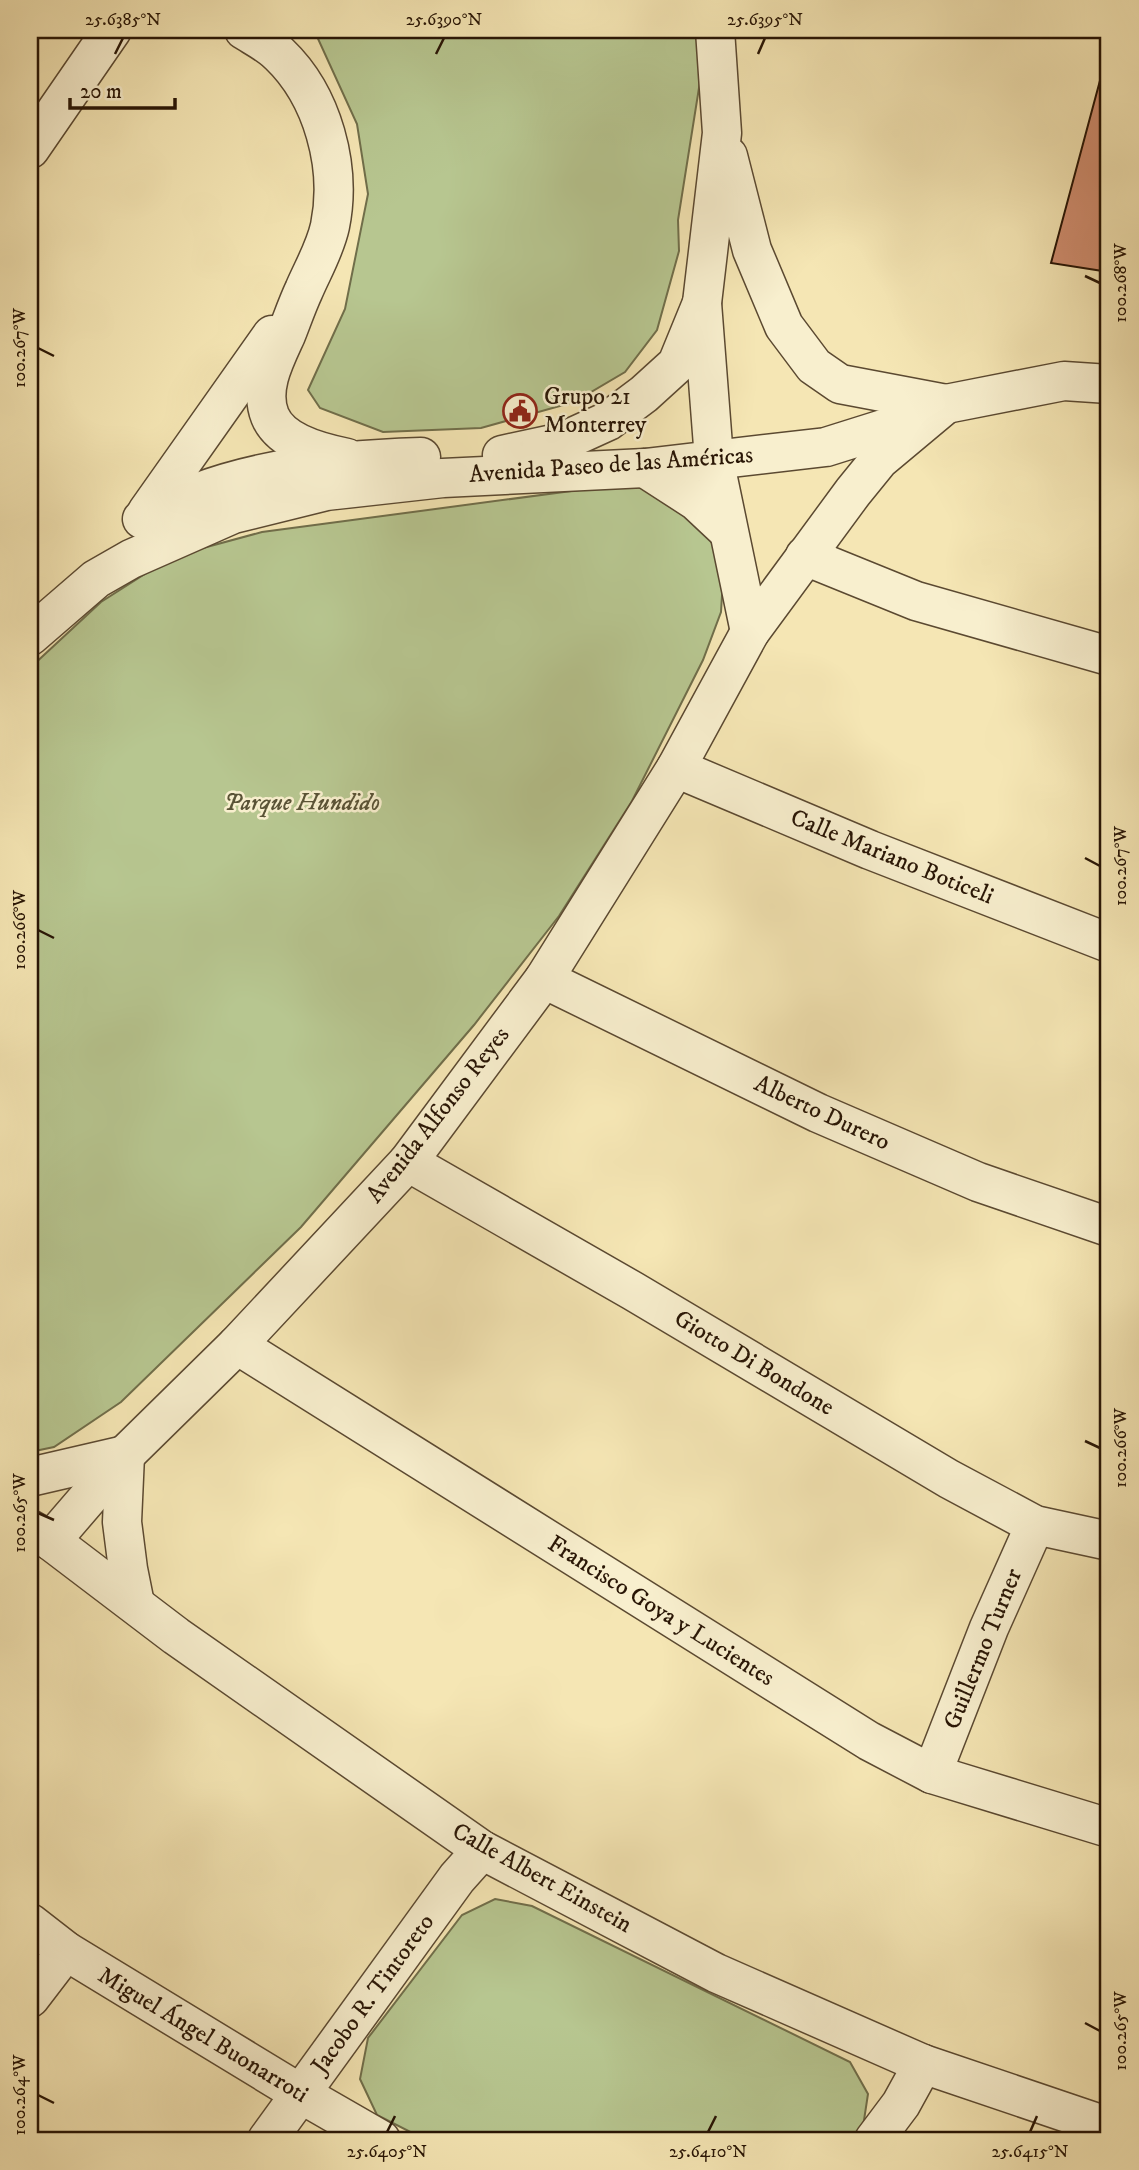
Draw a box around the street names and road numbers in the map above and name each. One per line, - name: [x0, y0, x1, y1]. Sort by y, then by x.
- street label: Avenida Paseo de las Américas: [468, 440, 754, 490]
- street label: Calle Mariano Boticeli: [786, 803, 998, 911]
- street label: Avenida Alfonso Reyes: [360, 1021, 516, 1209]
- street label: Alberto Durero: [749, 1069, 895, 1157]
- street label: Giotto Di Bondone: [669, 1303, 840, 1423]
- street label: Francisco Goya y Lucientes: [542, 1529, 780, 1693]
- street label: Guillermo Turner: [937, 1564, 1029, 1734]
- street label: Calle Albert Einstein: [447, 1816, 638, 1940]
- street label: Jacobo R. Tintoreto: [304, 1908, 441, 2081]
- street label: Miguel Ángel Buonarroti: [92, 1959, 314, 2110]

